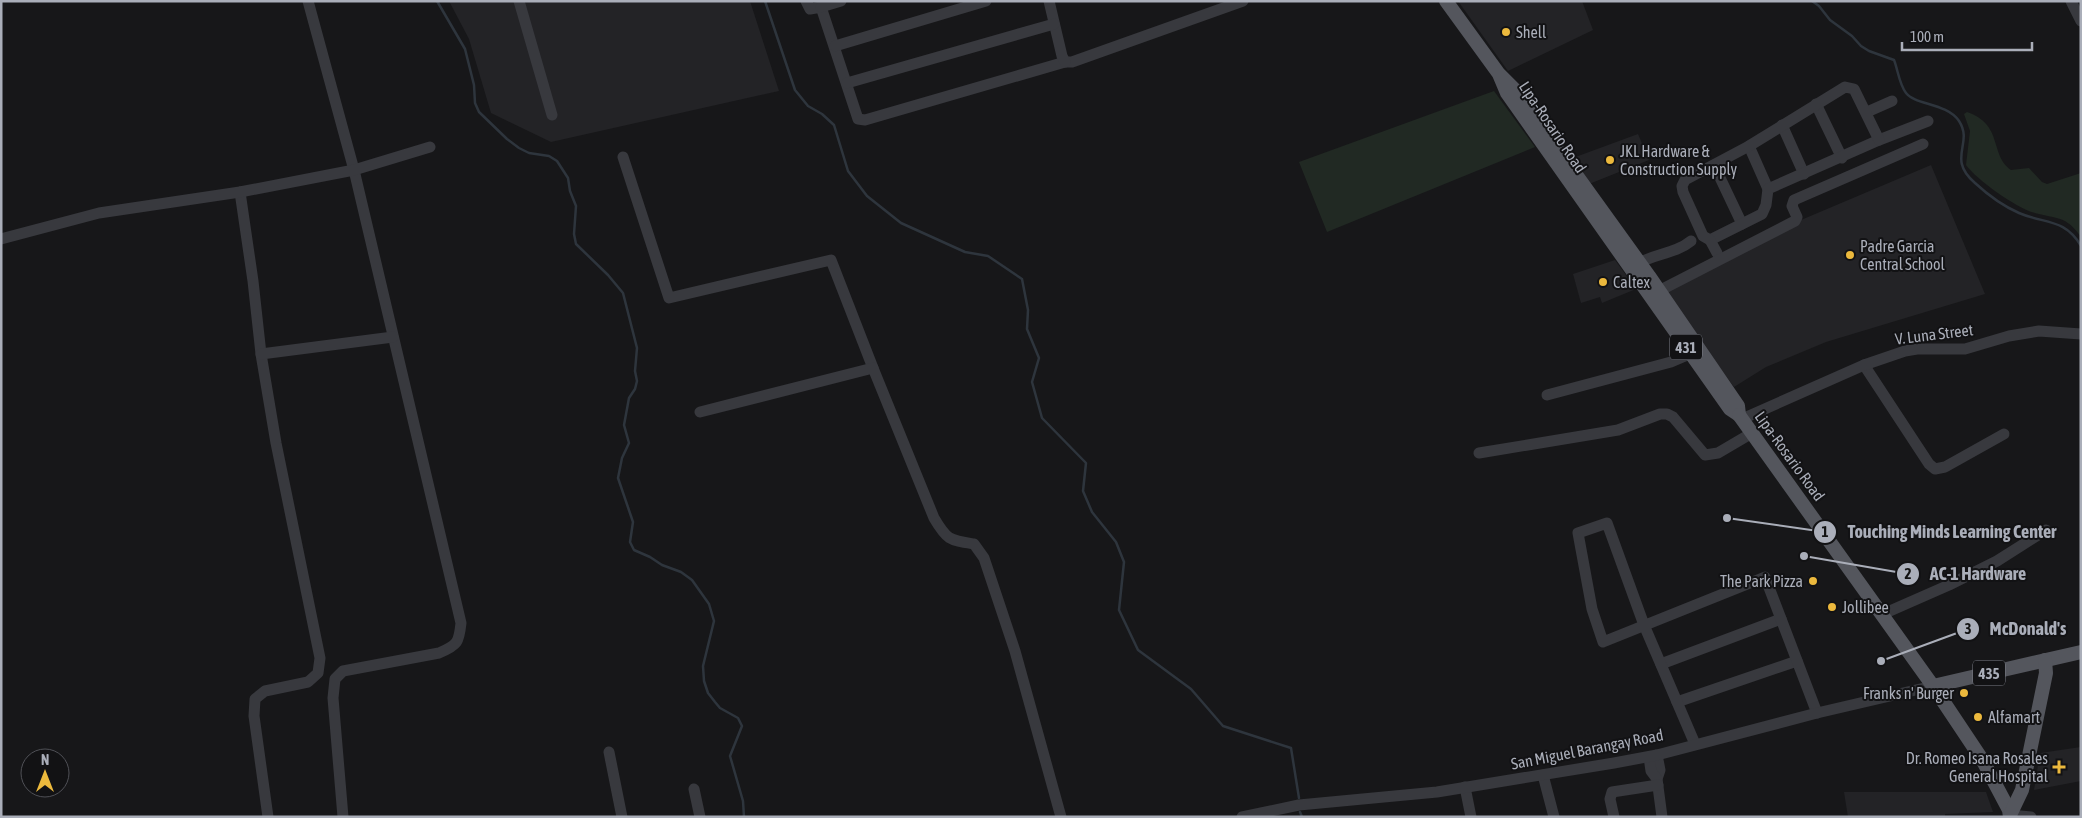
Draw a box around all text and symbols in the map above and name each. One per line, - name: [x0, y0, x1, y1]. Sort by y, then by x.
- scale bar: [1902, 20, 2032, 52]
- place label: Shell: [1516, 23, 1547, 41]
- marker: Shell: [1500, 26, 1512, 38]
- text: 100 m: [1910, 28, 1944, 45]
- street label: Lipa-Rosario Road: [1515, 78, 1590, 177]
- place label: JKL Hardware & Construction Supply: [1620, 142, 1738, 179]
- marker: JKL Hardware & Construction Supply: [1604, 154, 1616, 166]
- place label: Padre Garcia Central School: [1860, 237, 1946, 273]
- marker: Padre Garcia Central School: [1844, 249, 1856, 261]
- place label: Caltex: [1613, 273, 1650, 291]
- marker: Caltex: [1597, 276, 1609, 288]
- street label: V. Luna Street: [1894, 320, 1975, 348]
- road number: 431: [1670, 334, 1702, 360]
- street label: Lipa-Rosario Road: [1751, 408, 1828, 505]
- callout: Touching Minds Learning Center: [1813, 515, 2066, 548]
- text: Touching Minds Learning Center: [1848, 521, 2057, 542]
- text: 1: [1821, 523, 1829, 540]
- callout: AC-1 Hardware: [1895, 557, 2037, 590]
- text: AC-1 Hardware: [1929, 563, 2026, 584]
- text: 2: [1904, 565, 1912, 582]
- place label: The Park Pizza: [1720, 572, 1803, 590]
- marker: The Park Pizza: [1807, 575, 1819, 587]
- place label: Jollibee: [1842, 598, 1889, 616]
- marker: Jollibee: [1826, 601, 1838, 613]
- callout: McDonald's: [1955, 612, 2077, 645]
- text: McDonald's: [1990, 618, 2067, 639]
- text: 3: [1964, 620, 1972, 637]
- road number: 435: [1973, 660, 2005, 686]
- place label: Franks n' Burger: [1863, 684, 1954, 703]
- marker: Franks n' Burger: [1958, 687, 1970, 699]
- place label: Alfamart: [1988, 708, 2040, 726]
- marker: Alfamart: [1972, 711, 1984, 723]
- street label: San Miguel Barangay Road: [1509, 725, 1665, 774]
- north arrow: [20, 748, 70, 798]
- place label: Dr. Romeo Isana Rosales General Hospital: [1906, 749, 2049, 786]
- text: N: [41, 752, 49, 768]
- marker: Dr. Romeo Isana Rosales General Hospital: [2052, 760, 2066, 774]

